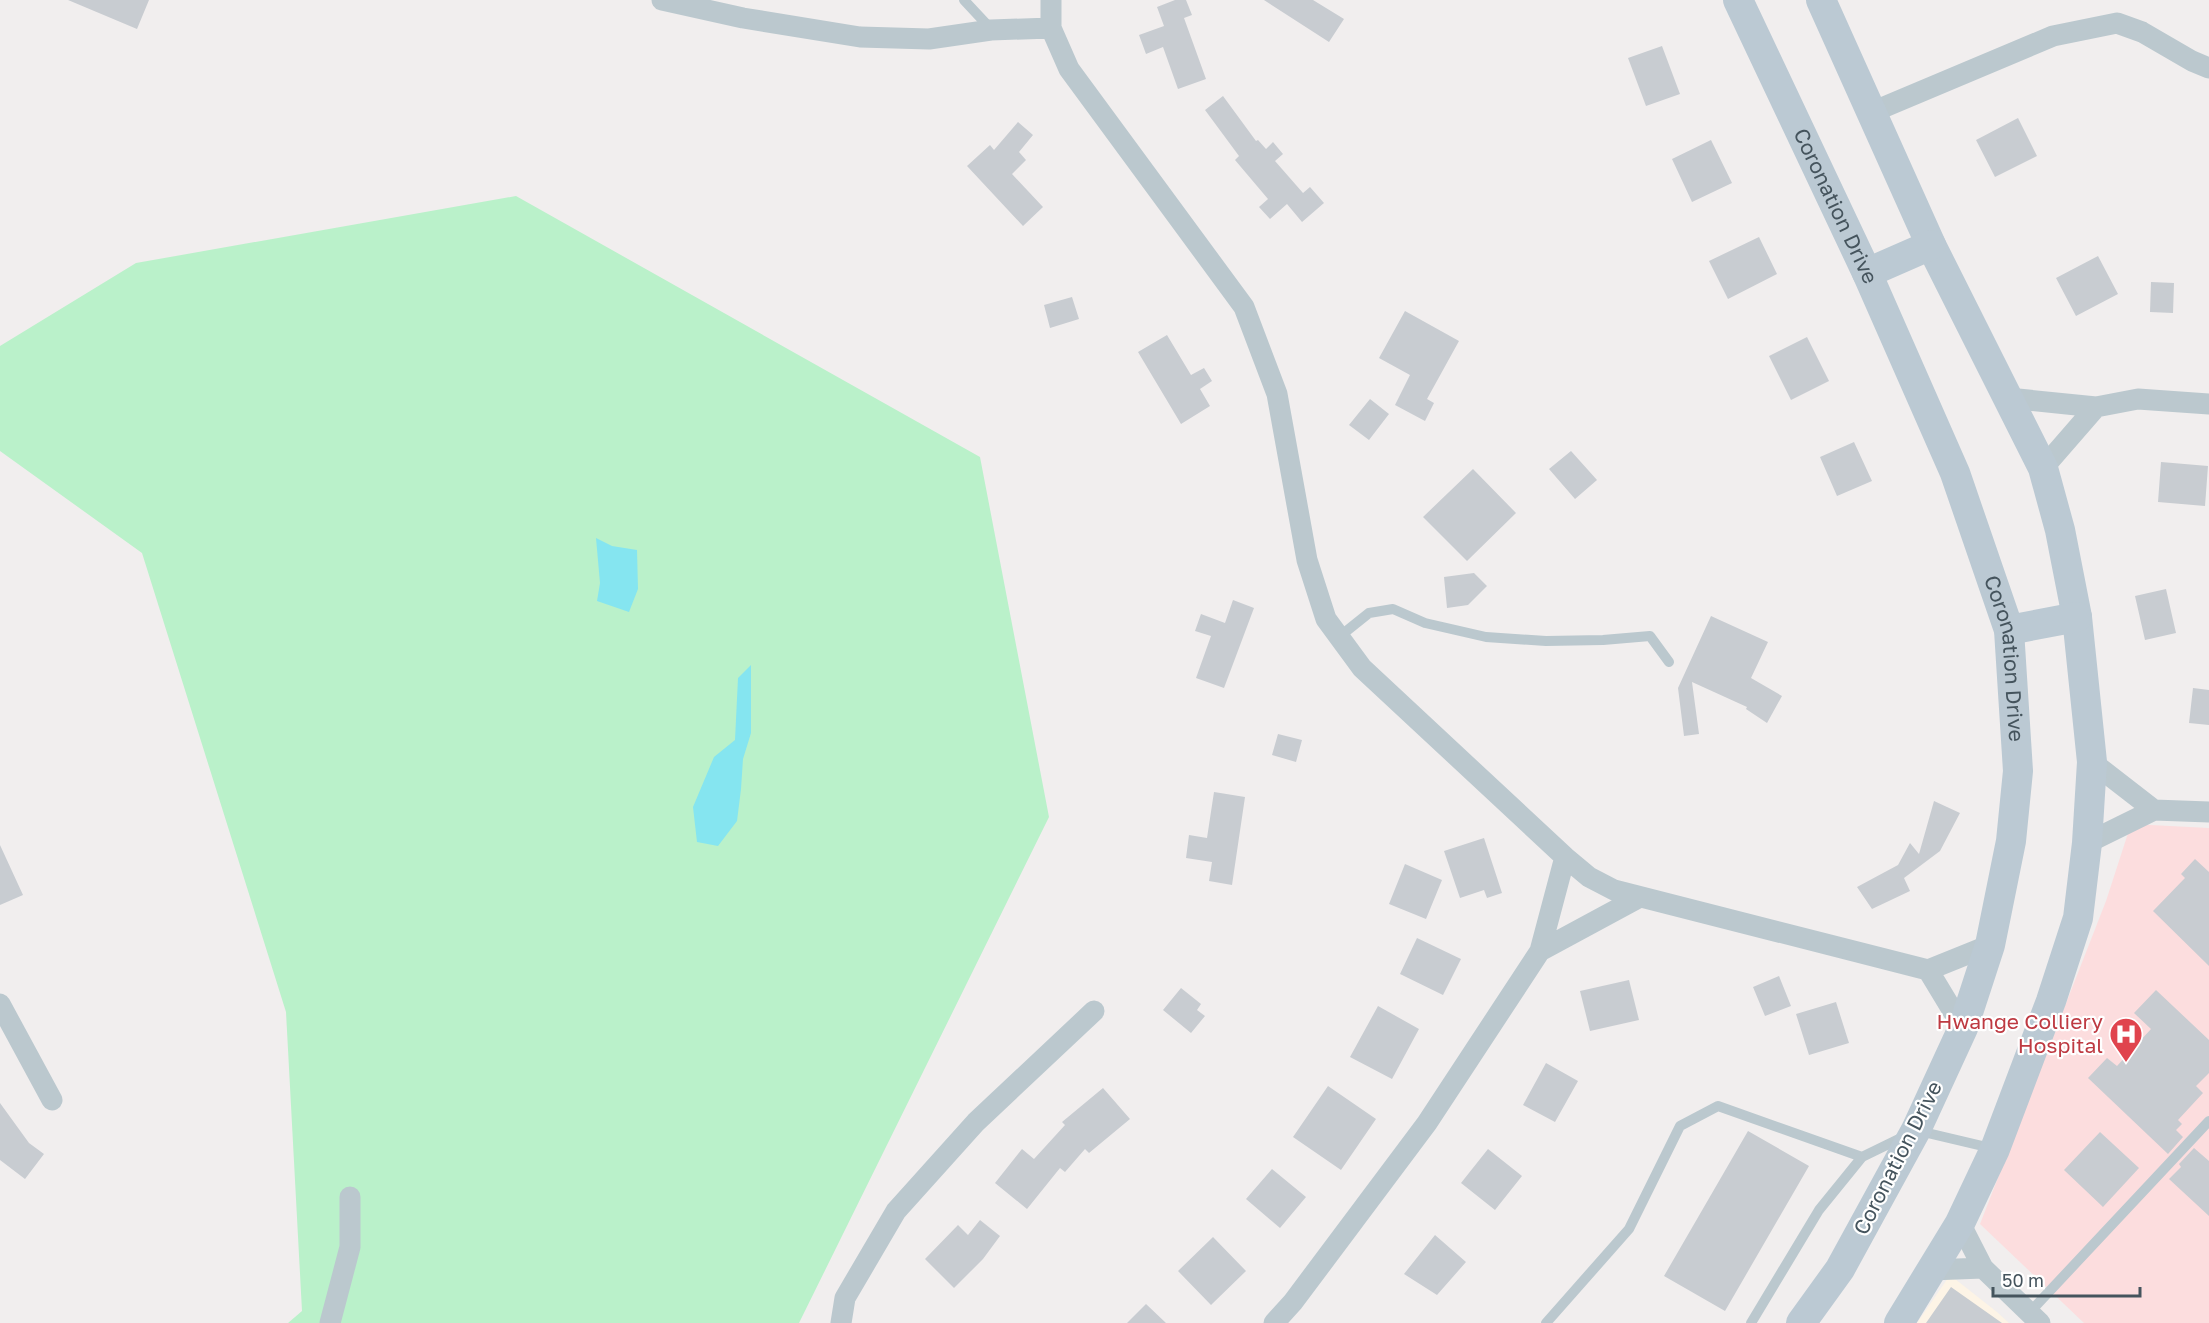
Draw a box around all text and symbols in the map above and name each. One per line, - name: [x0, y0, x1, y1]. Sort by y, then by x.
- street label: Coronation Drive: [1788, 124, 1884, 287]
- street label: Coronation Drive: [1979, 572, 2030, 743]
- place label: Hwange Colliery Hospital: [1937, 1008, 2103, 1058]
- hospital icon: Hwange Colliery Hospital: [2108, 1016, 2144, 1063]
- street label: Coronation Drive: [1847, 1076, 1947, 1239]
- scale bar: [1993, 1260, 2140, 1298]
- text: 50 m: [2002, 1269, 2044, 1291]

